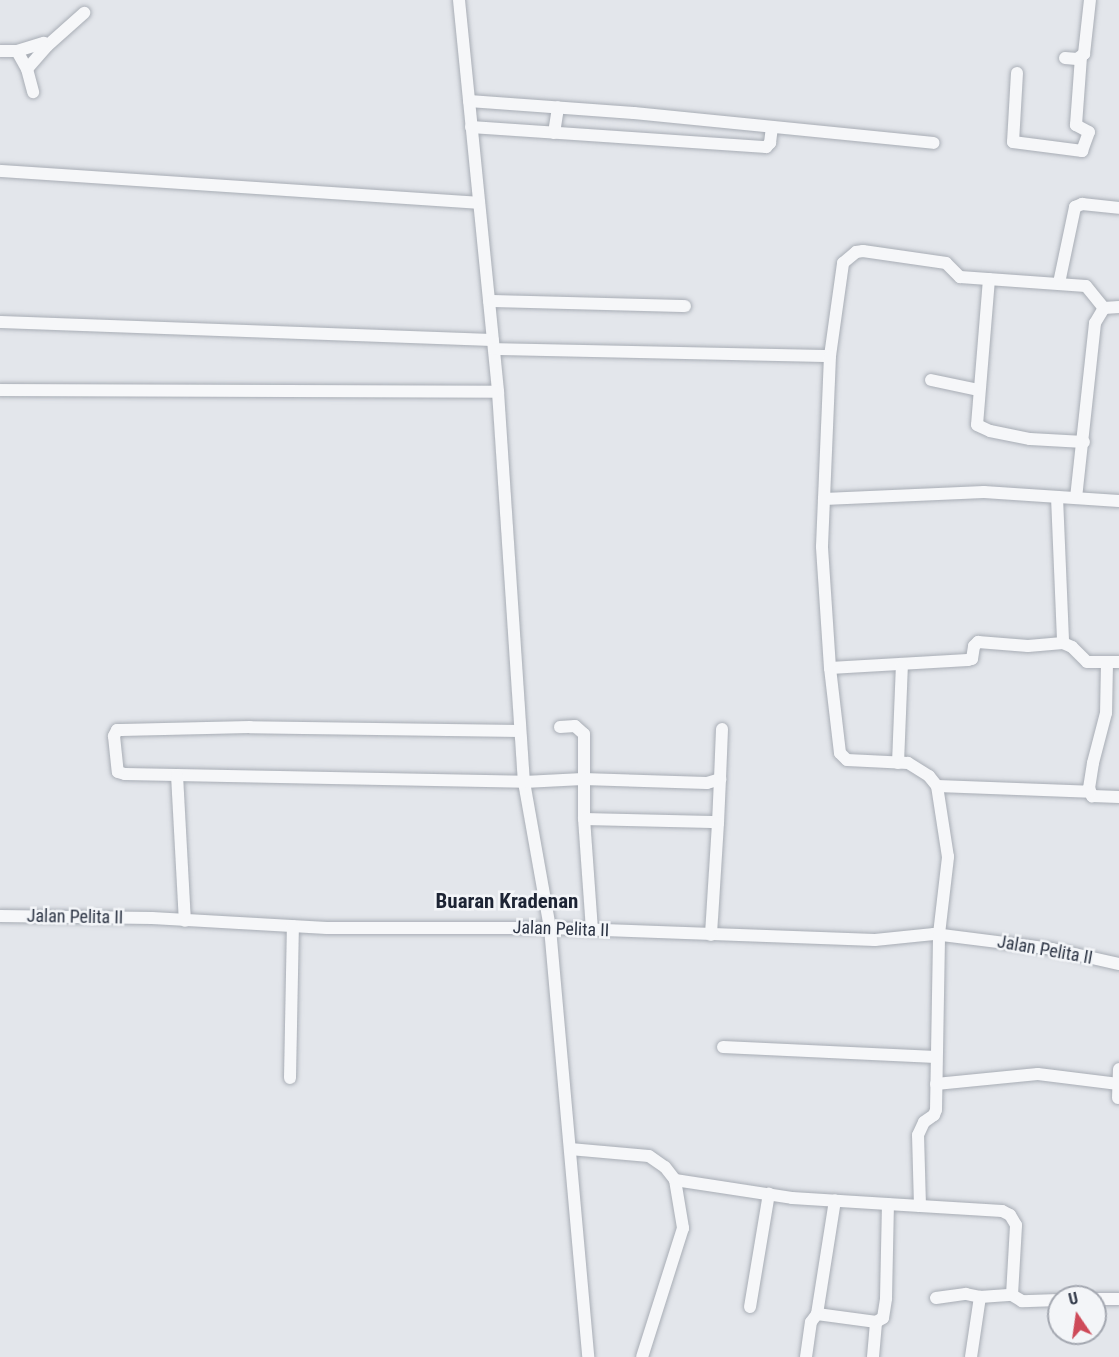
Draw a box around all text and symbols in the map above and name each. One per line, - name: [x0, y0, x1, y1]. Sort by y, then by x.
- district label: Buaran Kradenan: [436, 888, 578, 914]
- street label: Jalan Pelita II: [27, 905, 123, 929]
- street label: Jalan Pelita II: [512, 917, 610, 941]
- street label: Jalan Pelita II: [996, 931, 1094, 969]
- north arrow: [1047, 1285, 1107, 1345]
- text: U: [1067, 1289, 1080, 1309]

